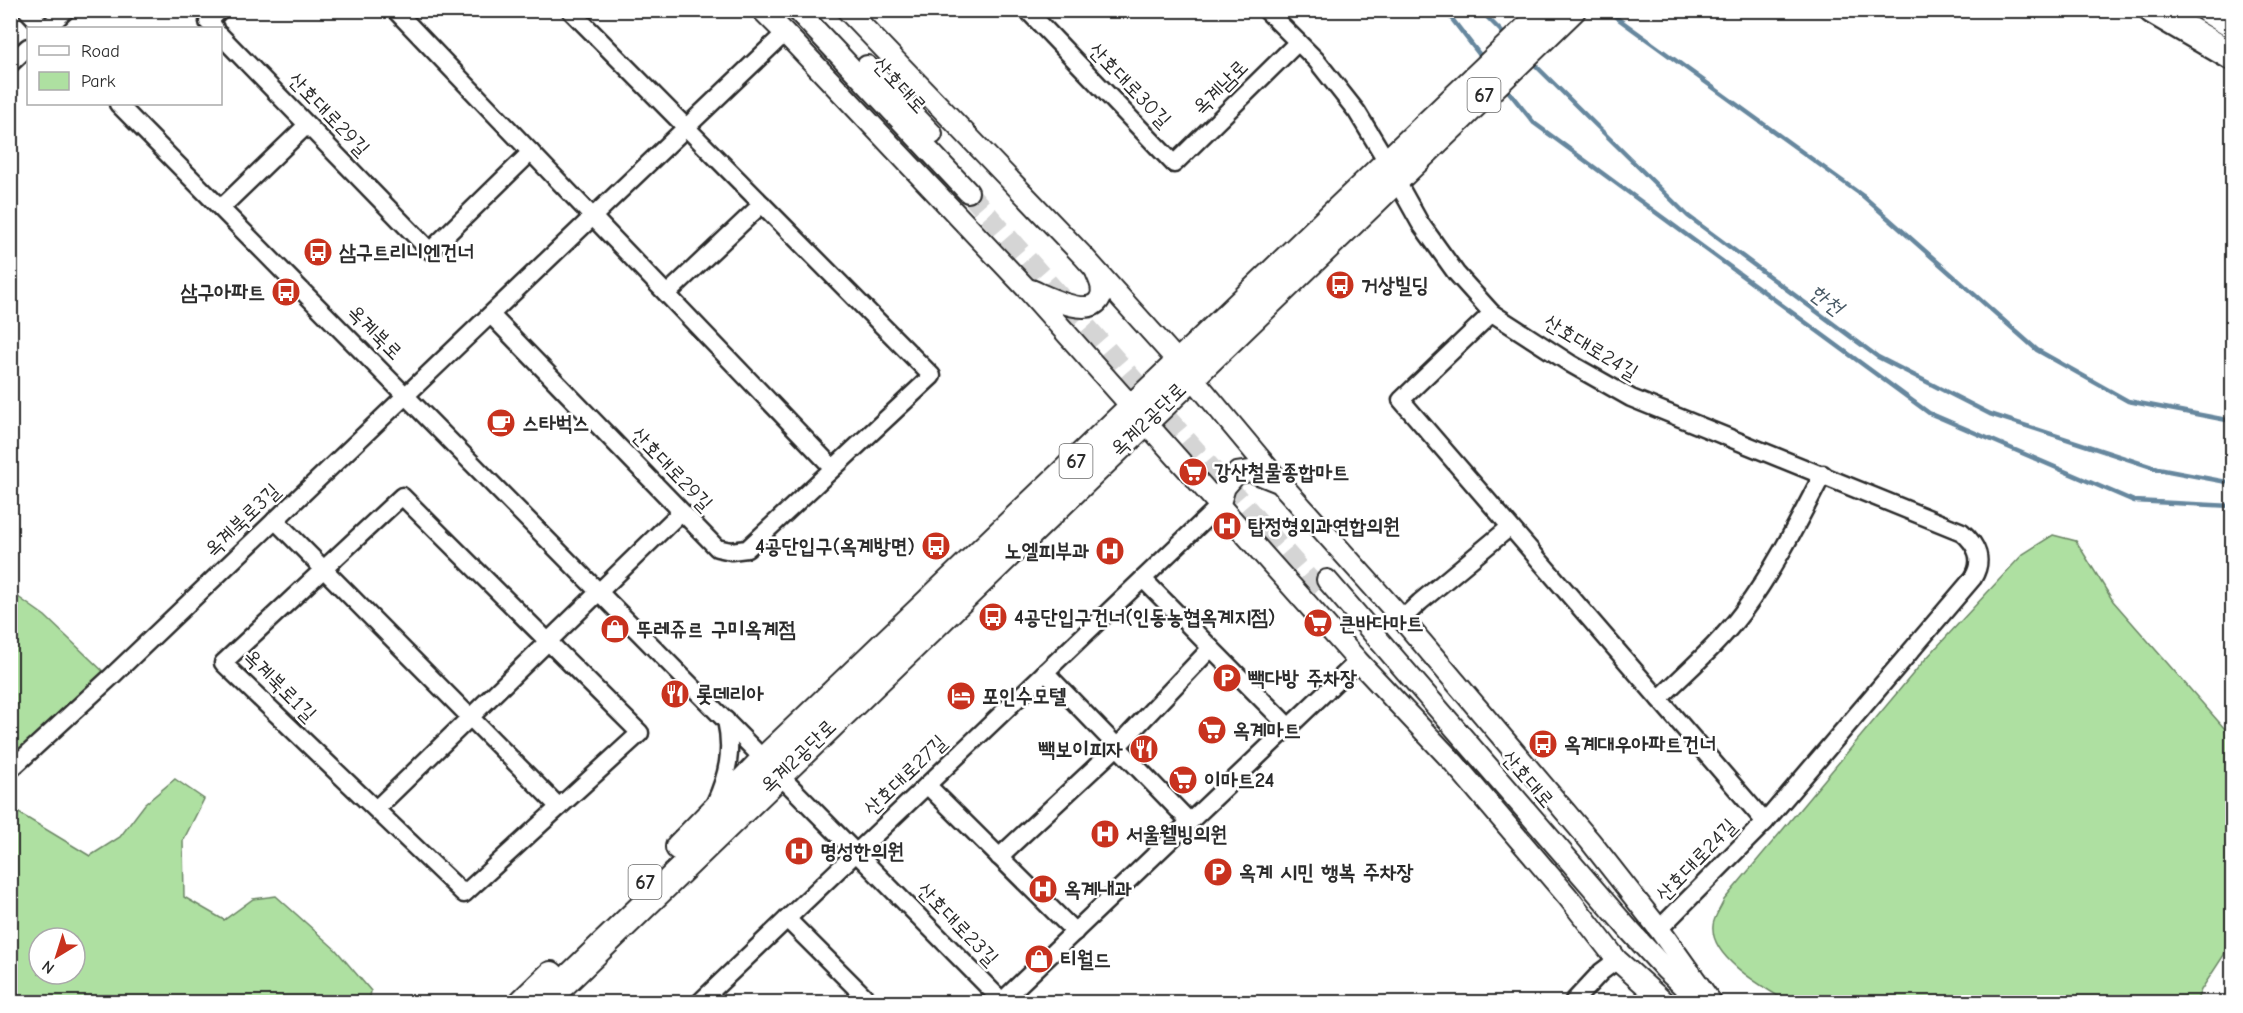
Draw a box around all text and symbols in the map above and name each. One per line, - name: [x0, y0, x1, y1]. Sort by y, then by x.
- legend: [27, 27, 222, 105]
- street label: 산호대로30길: [1084, 38, 1176, 132]
- text: Road: [81, 41, 120, 62]
- street label: 산호대로: [868, 52, 932, 118]
- street label: 옥계남로: [1188, 55, 1252, 119]
- street label: 산호대로29길: [283, 67, 375, 161]
- text: Park: [81, 71, 116, 92]
- road number: 67: [1468, 78, 1500, 112]
- bus stop icon: 삼구트리니엔건너: [302, 236, 334, 268]
- place label: 삼구트리니엔건너: [339, 240, 474, 264]
- bus stop icon: 거상빌딩: [1324, 269, 1356, 301]
- place label: 거상빌딩: [1361, 273, 1429, 297]
- bus stop icon: 삼구아파트: [270, 276, 302, 308]
- water label: 한천: [1804, 279, 1850, 322]
- place label: 삼구아파트: [181, 280, 265, 304]
- street label: 옥계북로: [343, 300, 407, 364]
- street label: 산호대로24길: [1540, 310, 1642, 385]
- street label: 옥계2공단로: [1105, 377, 1191, 461]
- cafe icon: 스타벅스: [485, 407, 517, 439]
- place label: 스타벅스: [522, 411, 590, 435]
- street label: 산호대로29길: [626, 422, 718, 516]
- road number: 67: [1060, 444, 1092, 478]
- supermarket icon: 강산철물종합마트: [1177, 456, 1209, 488]
- place label: 강산철물종합마트: [1214, 460, 1349, 484]
- street label: 옥계북로3길: [199, 478, 285, 562]
- hospital icon: 탑정형외과연합의원: [1211, 510, 1243, 542]
- place label: 탑정형외과연합의원: [1248, 514, 1400, 538]
- bus stop icon: 4공단입구(옥계방면): [920, 530, 952, 562]
- place label: 4공단입구(옥계방면): [755, 534, 915, 558]
- hospital icon: 노엘피부과: [1094, 535, 1126, 567]
- place label: 노엘피부과: [1005, 539, 1089, 563]
- bus stop icon: 4공단입구건너(인동농협옥계지점): [977, 601, 1009, 633]
- place label: 4공단입구건너(인동농협옥계지점): [1014, 605, 1275, 629]
- supermarket icon: 큰바다마트: [1302, 607, 1334, 639]
- place label: 큰바다마트: [1339, 611, 1424, 635]
- shop icon: 뚜레쥬르 구미옥계점: [599, 613, 631, 645]
- place label: 뚜레쥬르 구미옥계점: [636, 617, 796, 641]
- street label: 옥계북로1길: [239, 644, 321, 726]
- parking icon: 빽다방 주차장: [1211, 662, 1243, 694]
- place label: 빽다방 주차장: [1248, 666, 1357, 690]
- restaurant icon: 롯데리아: [659, 678, 691, 710]
- hotel icon: 포인수모텔: [945, 680, 977, 712]
- place label: 롯데리아: [696, 682, 764, 706]
- place label: 포인수모텔: [982, 684, 1067, 708]
- street label: 옥계2공단로: [755, 714, 841, 798]
- supermarket icon: 옥계마트: [1196, 714, 1228, 746]
- place label: 옥계마트: [1233, 718, 1301, 742]
- bus stop icon: 옥계대우아파트건너: [1527, 728, 1559, 760]
- street label: 산호대로27길: [859, 730, 951, 820]
- place label: 옥계대우아파트건너: [1564, 732, 1716, 756]
- restaurant icon: 빽보이피자: [1128, 733, 1160, 765]
- place label: 빽보이피자: [1039, 737, 1123, 761]
- street label: 산호대로: [1497, 746, 1559, 812]
- supermarket icon: 이마트24: [1167, 764, 1199, 796]
- place label: 이마트24: [1204, 768, 1275, 792]
- street label: 산호대로24길: [1651, 814, 1741, 906]
- hospital icon: 서울웰빙의원: [1089, 818, 1121, 850]
- place label: 서울웰빙의원: [1126, 822, 1227, 846]
- hospital icon: 명성한의원: [783, 835, 815, 867]
- place label: 명성한의원: [820, 839, 905, 863]
- parking icon: 옥계 시민 행복 주차장: [1202, 856, 1234, 888]
- place label: 옥계 시민 행복 주차장: [1239, 860, 1414, 884]
- road number: 67: [628, 865, 662, 899]
- hospital icon: 옥계내과: [1027, 873, 1059, 905]
- street label: 산호대로23길: [913, 877, 1004, 971]
- place label: 옥계내과: [1064, 877, 1132, 901]
- north arrow: [27, 926, 87, 986]
- shop icon: 티월드: [1023, 943, 1055, 975]
- place label: 티월드: [1060, 947, 1111, 971]
- text: N: [39, 957, 58, 977]

